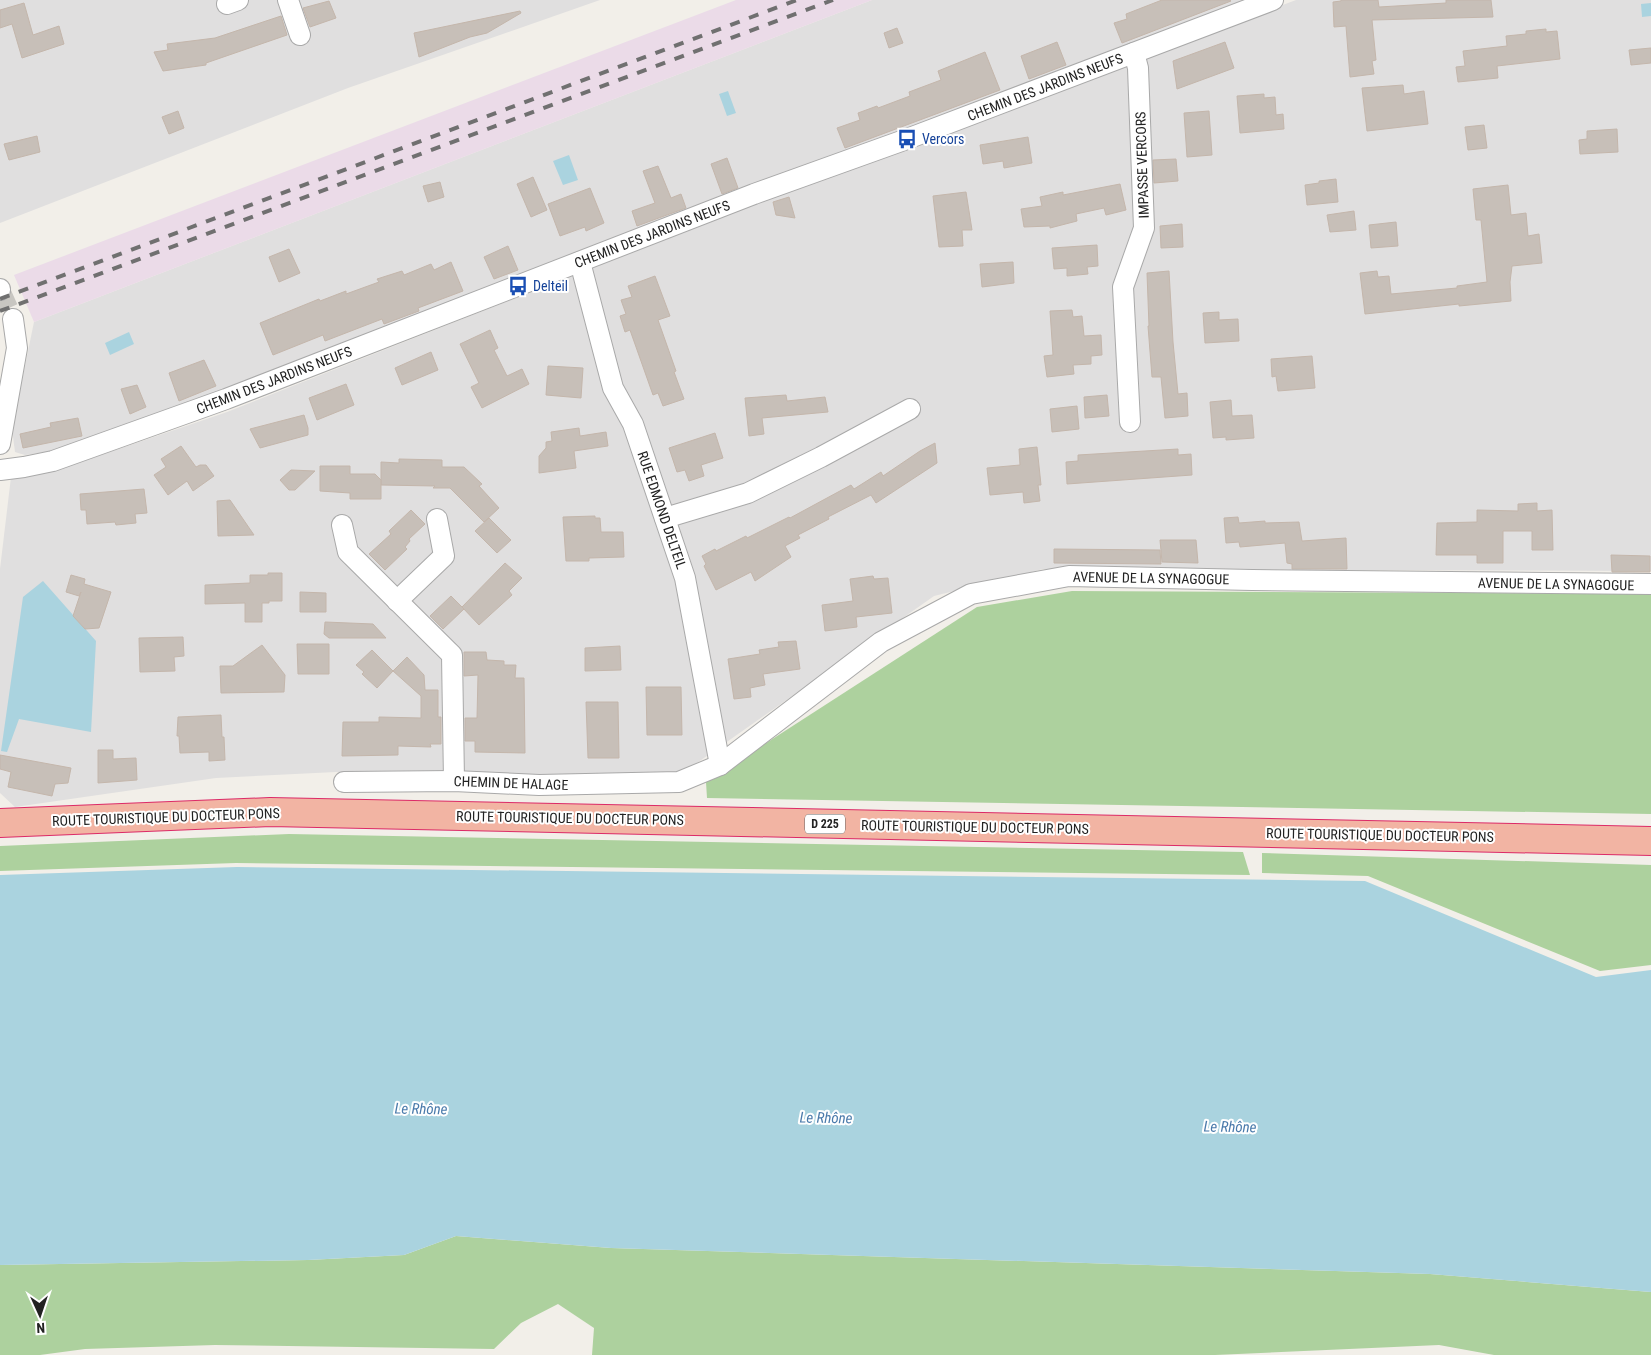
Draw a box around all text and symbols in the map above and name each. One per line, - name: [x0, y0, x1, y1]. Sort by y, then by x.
- street label: CHEMIN DES JARDINS NEUFS: [965, 50, 1125, 124]
- street label: IMPASSE VERCORS: [1132, 111, 1152, 219]
- bus stop icon: Vercors: [896, 128, 918, 150]
- place label: Vercors: [922, 131, 964, 147]
- street label: CHEMIN DES JARDINS NEUFS: [572, 197, 732, 271]
- bus stop icon: Delteil: [507, 275, 529, 297]
- place label: Delteil: [533, 278, 568, 294]
- street label: CHEMIN DES JARDINS NEUFS: [194, 343, 354, 417]
- street label: RUE EDMOND DELTEIL: [634, 449, 690, 571]
- street label: AVENUE DE LA SYNAGOGUE: [1073, 569, 1229, 587]
- street label: AVENUE DE LA SYNAGOGUE: [1478, 575, 1634, 593]
- street label: CHEMIN DE HALAGE: [453, 773, 569, 793]
- street label: ROUTE TOURISTIQUE DU DOCTEUR PONS: [52, 805, 280, 829]
- street label: ROUTE TOURISTIQUE DU DOCTEUR PONS: [456, 808, 684, 828]
- road number: D 225: [805, 814, 845, 834]
- street label: ROUTE TOURISTIQUE DU DOCTEUR PONS: [861, 817, 1089, 837]
- street label: ROUTE TOURISTIQUE DU DOCTEUR PONS: [1266, 825, 1494, 845]
- water label: Le Rhône: [394, 1100, 448, 1118]
- water label: Le Rhône: [799, 1109, 853, 1127]
- water label: Le Rhône: [1203, 1118, 1257, 1136]
- north arrow: [15, 1290, 65, 1340]
- text: N: [36, 1320, 45, 1336]

